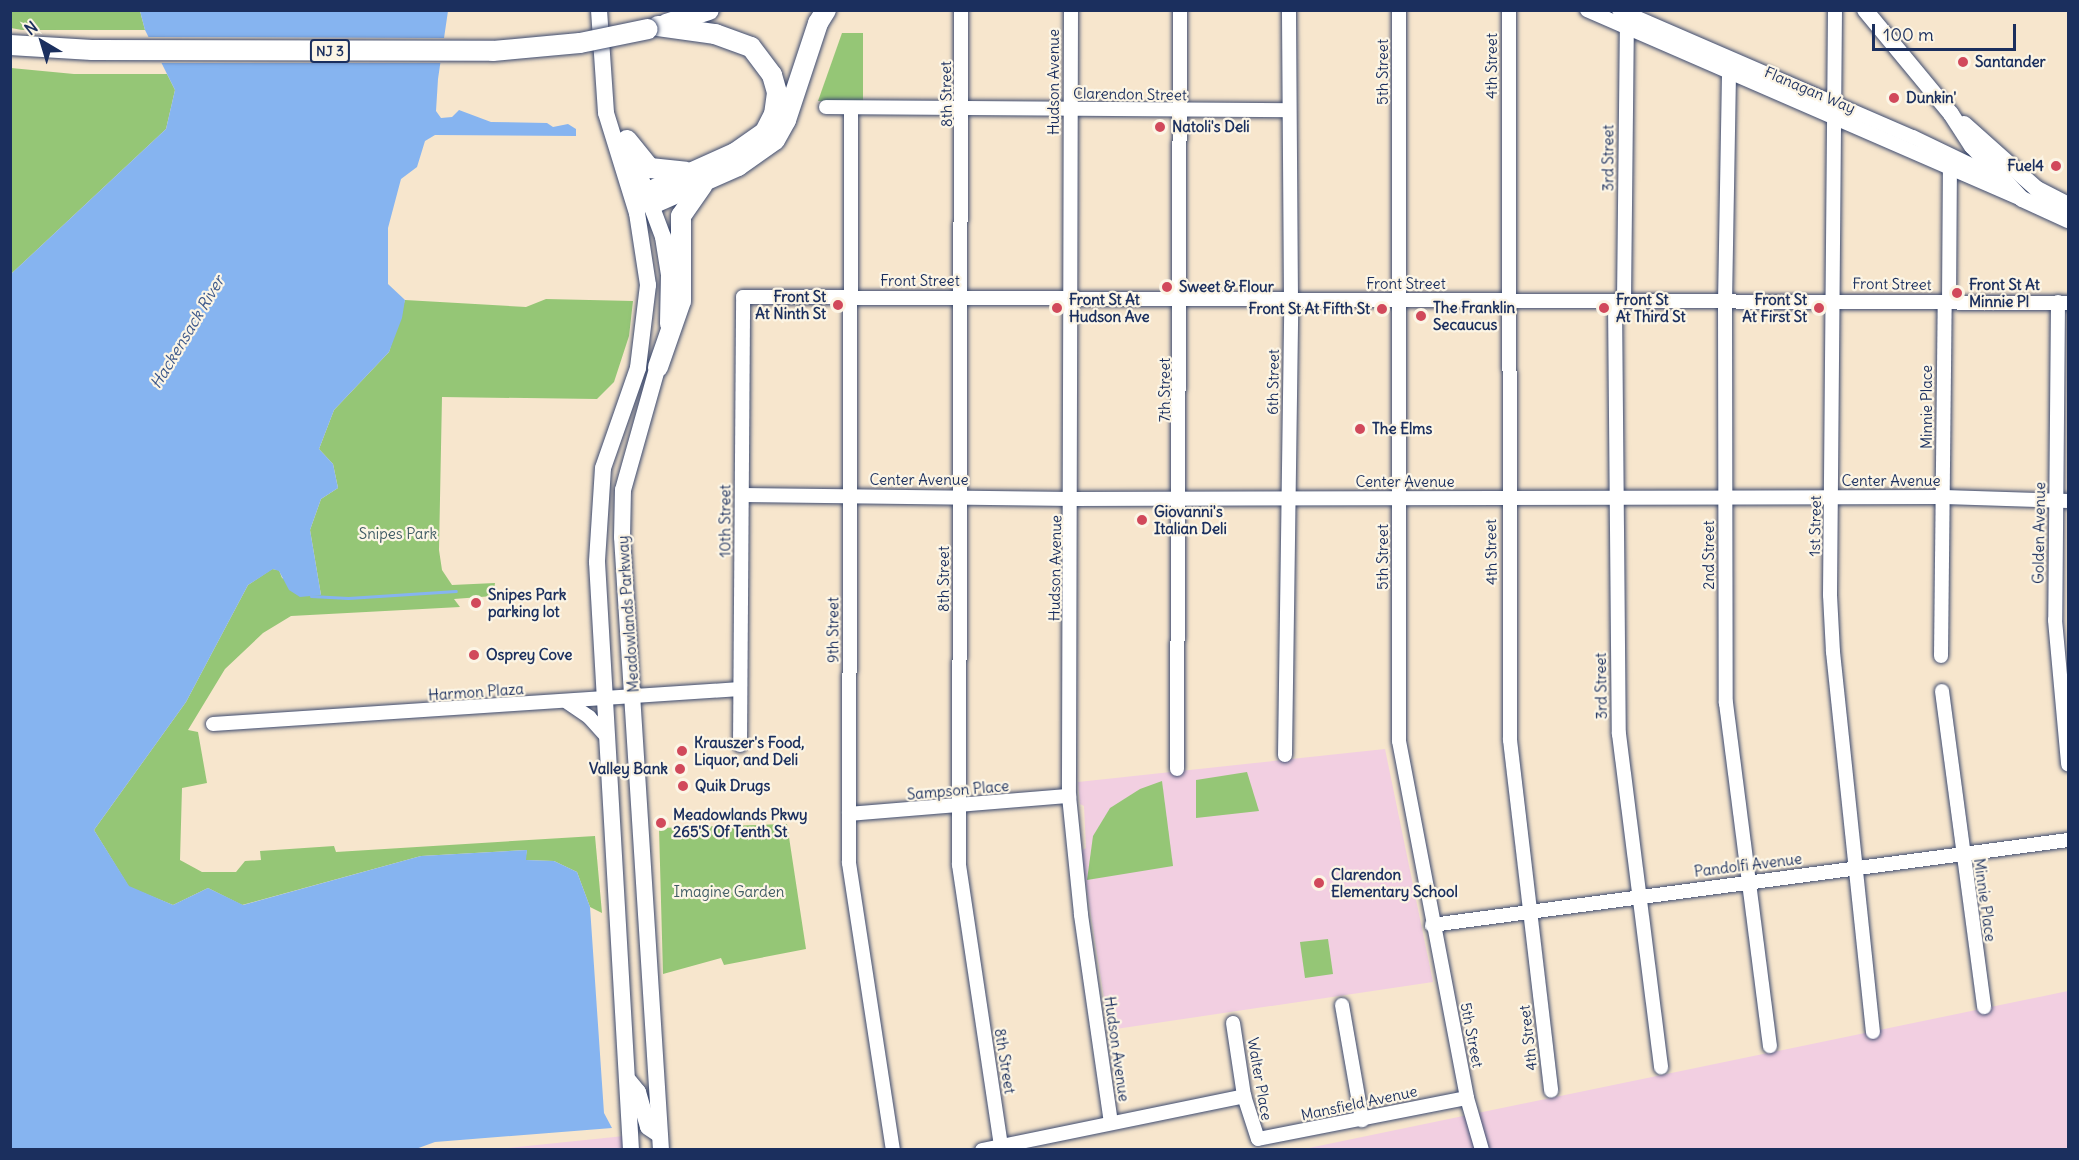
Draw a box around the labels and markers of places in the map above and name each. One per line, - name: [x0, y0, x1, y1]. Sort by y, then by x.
- place label: Santander: [1975, 53, 2046, 71]
- marker: Santander: [1956, 55, 1970, 69]
- place label: Dunkin': [1906, 89, 1956, 107]
- marker: Dunkin': [1887, 91, 1901, 105]
- place label: Natoli's Deli: [1172, 118, 1250, 136]
- marker: Natoli's Deli: [1153, 120, 1167, 134]
- place label: Fuel4: [2007, 157, 2044, 175]
- marker: Fuel4: [2049, 159, 2063, 173]
- place label: Front St At Minnie Pl: [1969, 275, 2040, 310]
- place label: Sweet & Flour: [1179, 278, 1274, 296]
- marker: Sweet & Flour: [1160, 280, 1174, 294]
- marker: Front St At Minnie Pl: [1950, 286, 1964, 300]
- place label: Front St At Ninth St: [755, 287, 826, 322]
- place label: Front St At Hudson Ave: [1069, 290, 1150, 325]
- place label: Front St At Third St: [1616, 290, 1685, 325]
- place label: Front St At First St: [1742, 290, 1807, 325]
- marker: Front St At Ninth St: [831, 298, 845, 312]
- place label: The Franklin Secaucus: [1433, 298, 1515, 333]
- place label: Front St At Fifth St: [1249, 300, 1370, 318]
- marker: Front St At Hudson Ave: [1050, 301, 1064, 315]
- marker: Front St At Third St: [1597, 301, 1611, 315]
- marker: Front St At First St: [1812, 301, 1826, 315]
- marker: Front St At Fifth St: [1375, 302, 1389, 316]
- marker: The Franklin Secaucus: [1414, 309, 1428, 323]
- place label: The Elms: [1372, 420, 1432, 438]
- marker: The Elms: [1353, 422, 1367, 436]
- place label: Giovanni's Italian Deli: [1154, 502, 1227, 537]
- marker: Giovanni's Italian Deli: [1135, 513, 1149, 527]
- place label: Snipes Park parking lot: [488, 585, 566, 620]
- marker: Snipes Park parking lot: [469, 596, 483, 610]
- place label: Osprey Cove: [486, 646, 572, 664]
- marker: Osprey Cove: [467, 648, 481, 662]
- place label: Krauszer's Food, Liquor, and Deli: [694, 733, 804, 768]
- marker: Krauszer's Food, Liquor, and Deli: [675, 744, 689, 758]
- place label: Valley Bank: [589, 760, 668, 778]
- marker: Valley Bank: [673, 762, 687, 776]
- place label: Quik Drugs: [695, 777, 770, 795]
- marker: Quik Drugs: [676, 779, 690, 793]
- place label: Meadowlands Pkwy 265'S Of Tenth St: [673, 805, 807, 840]
- marker: Meadowlands Pkwy 265'S Of Tenth St: [654, 816, 668, 830]
- place label: Clarendon Elementary School: [1331, 865, 1458, 900]
- marker: Clarendon Elementary School: [1312, 876, 1326, 890]

